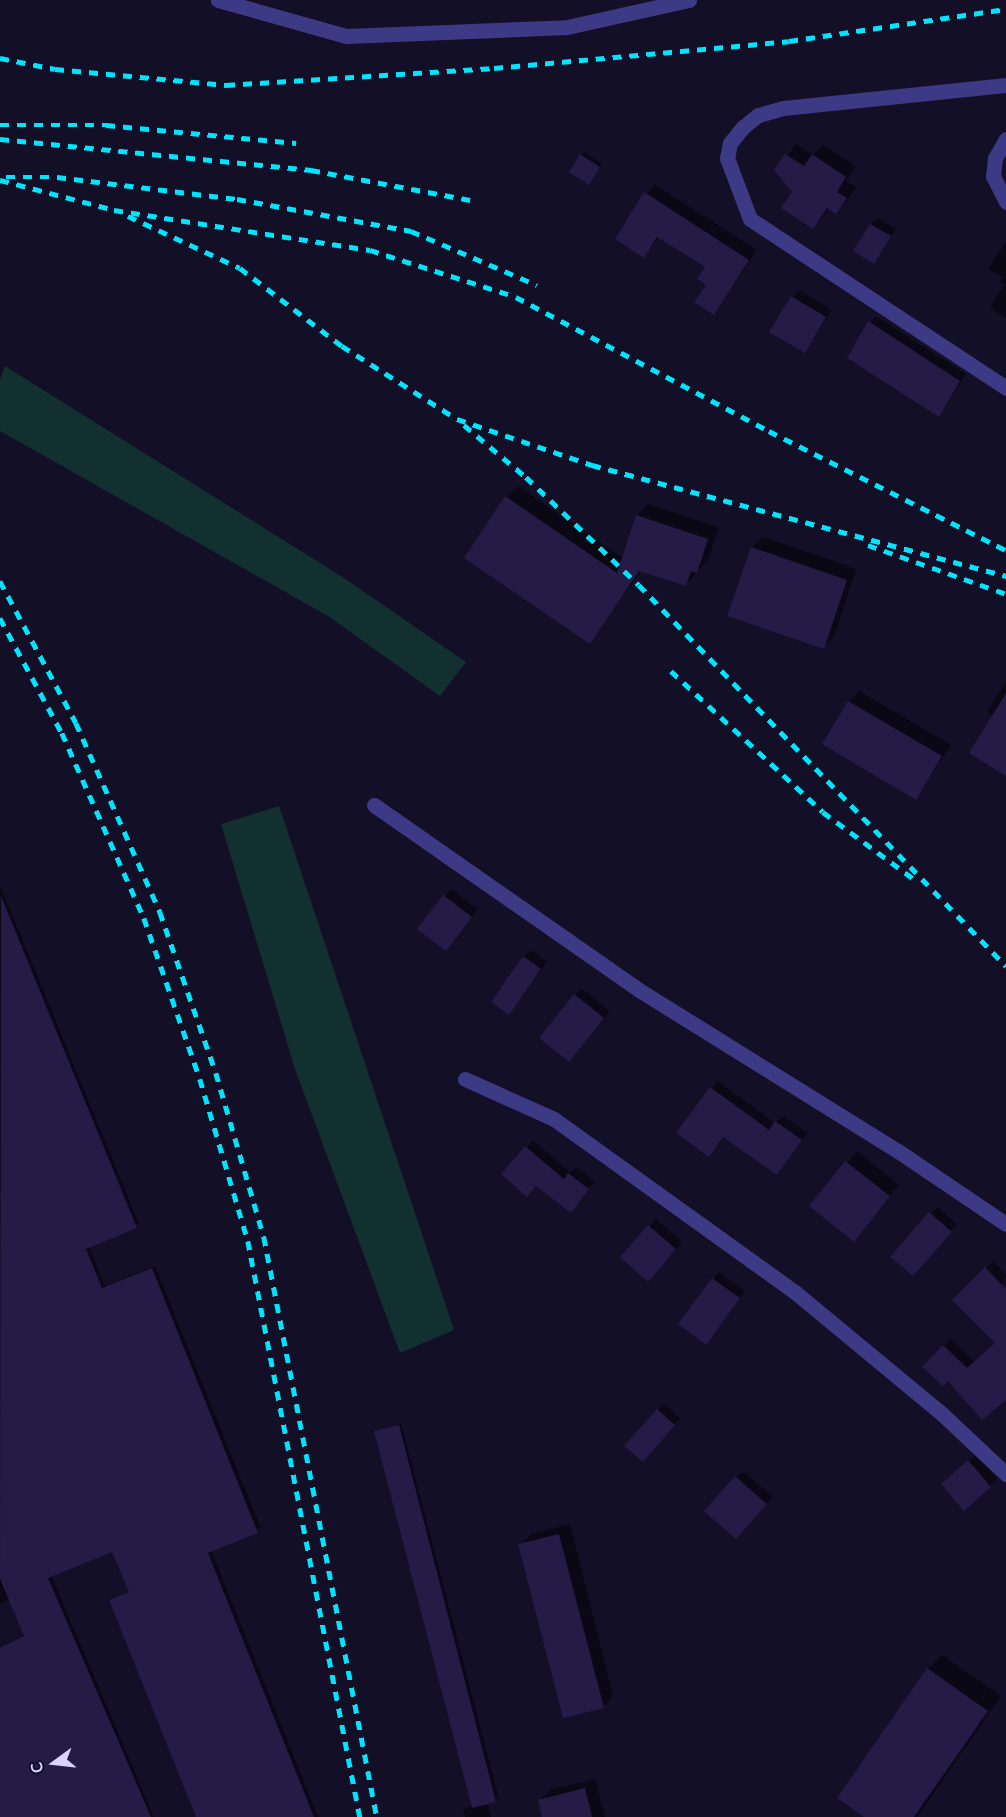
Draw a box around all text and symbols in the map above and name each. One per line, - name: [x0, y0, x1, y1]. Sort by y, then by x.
- north arrow: [24, 1733, 84, 1793]
- text: С: [26, 1760, 48, 1776]

